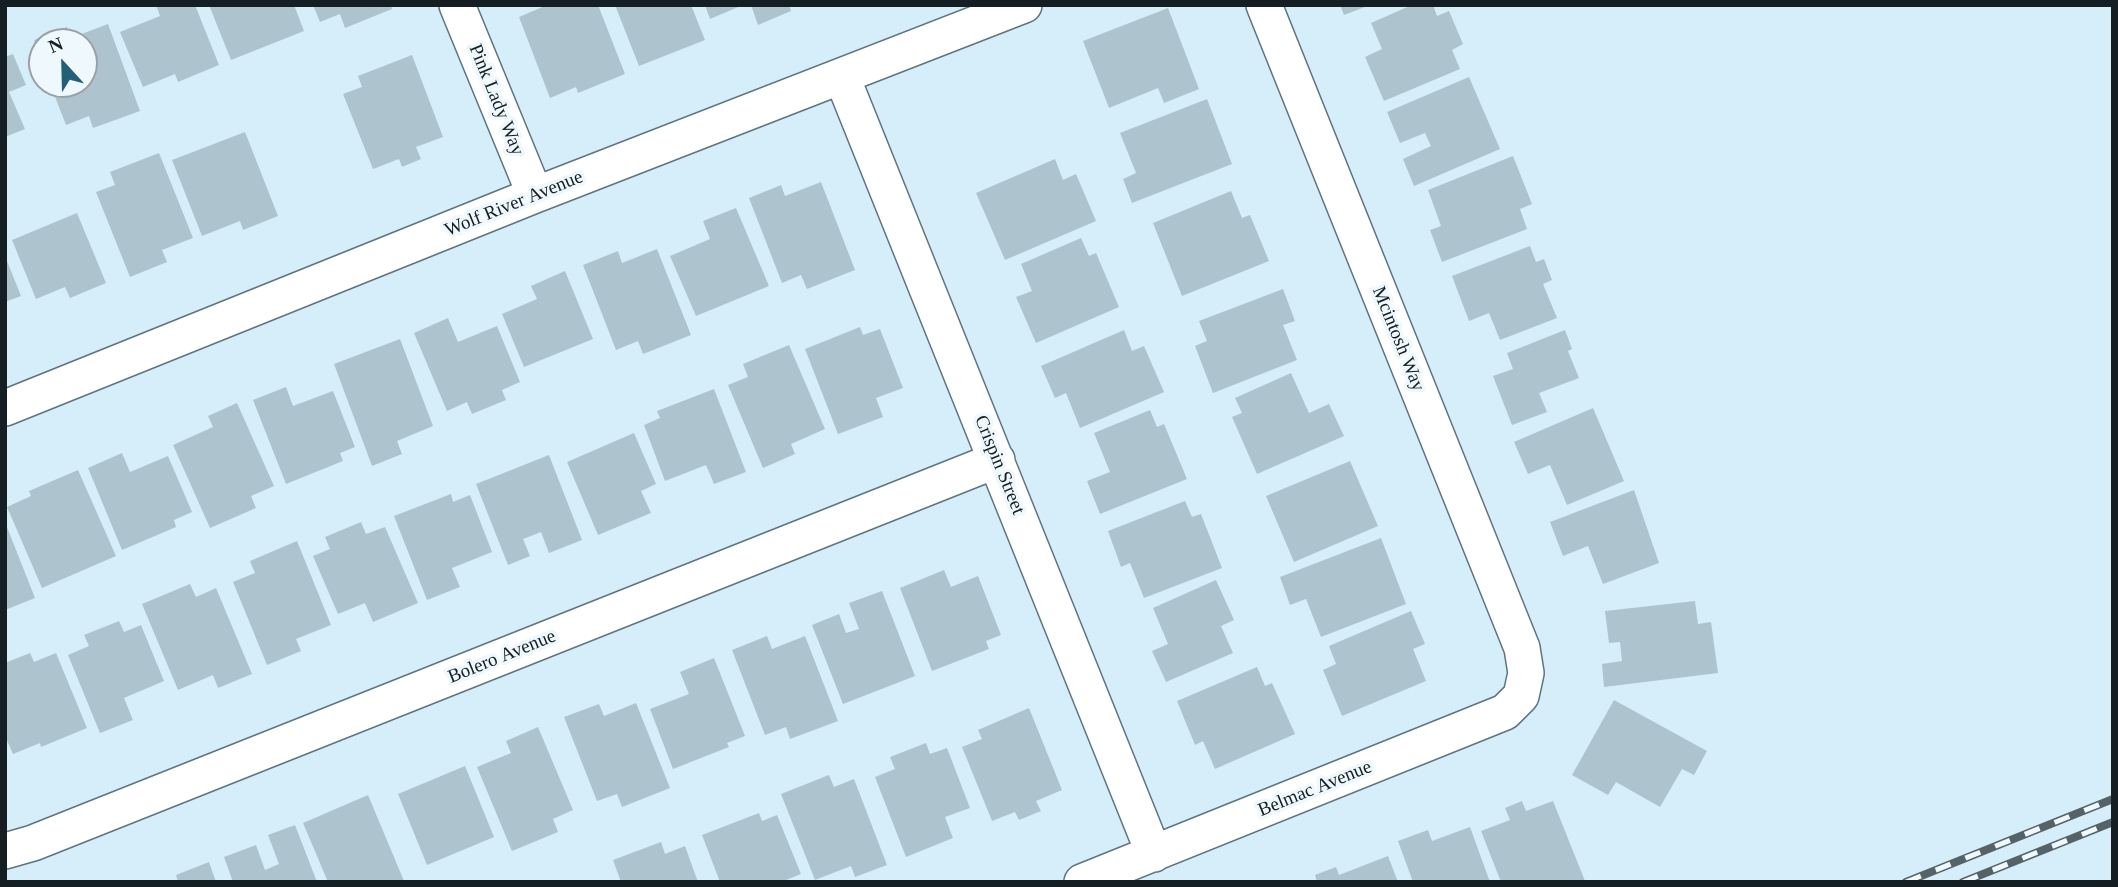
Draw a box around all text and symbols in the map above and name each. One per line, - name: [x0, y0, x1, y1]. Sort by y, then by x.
- north arrow: [28, 28, 98, 98]
- text: N: [45, 33, 66, 57]
- street label: Pink Lady Way: [463, 41, 529, 159]
- street label: Wolf River Avenue: [442, 166, 586, 242]
- street label: Mcintosh Way: [1367, 283, 1429, 395]
- street label: Crispin Street: [969, 412, 1029, 518]
- street label: Bolero Avenue: [445, 625, 559, 689]
- street label: Belmac Avenue: [1255, 756, 1375, 822]

